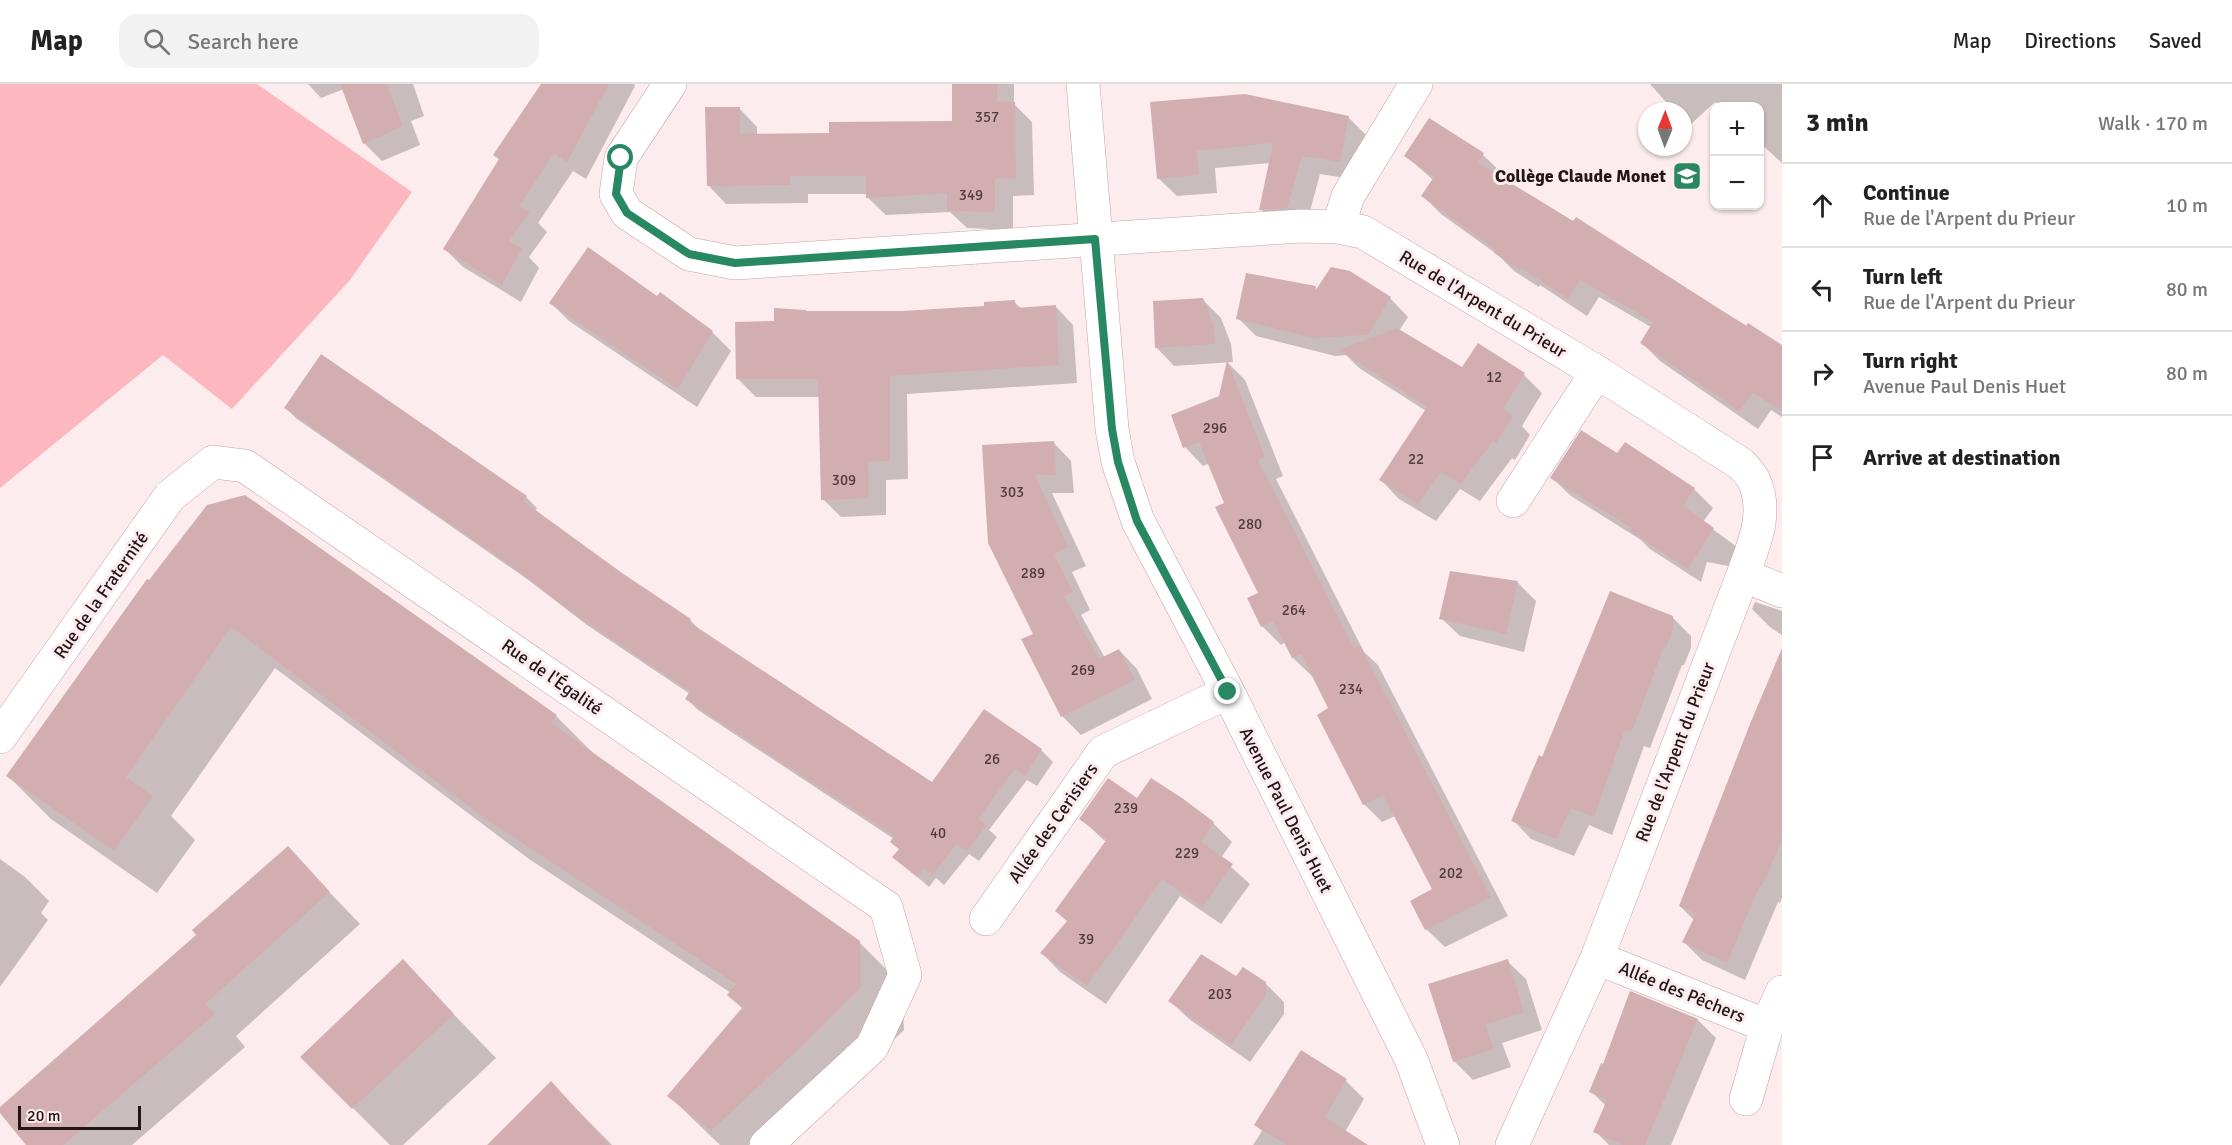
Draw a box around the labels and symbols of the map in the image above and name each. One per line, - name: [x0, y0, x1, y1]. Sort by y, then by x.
- north arrow: [1638, 102, 1692, 156]
- house number: 357: [975, 108, 999, 126]
- route start: [607, 144, 633, 170]
- school or university icon: Collège Claude Monet: [1671, 160, 1703, 192]
- place label: Collège Claude Monet: [1495, 165, 1666, 187]
- house number: 349: [959, 186, 983, 204]
- street label: Rue de l'Arpent du Prieur: [1395, 245, 1571, 363]
- house number: 12: [1486, 368, 1502, 386]
- house number: 296: [1203, 419, 1227, 437]
- house number: 22: [1408, 450, 1424, 468]
- house number: 309: [832, 471, 856, 489]
- house number: 303: [1000, 483, 1024, 501]
- house number: 280: [1238, 515, 1262, 533]
- street label: Rue de la Fraternité: [49, 527, 153, 663]
- house number: 289: [1021, 564, 1045, 582]
- house number: 264: [1282, 601, 1306, 619]
- street label: Rue de l'Égalité: [497, 634, 607, 720]
- street label: Rue de l'Arpent du Prieur: [1631, 659, 1720, 845]
- house number: 269: [1071, 661, 1095, 679]
- route end: [1214, 678, 1240, 704]
- house number: 234: [1339, 680, 1363, 698]
- street label: Avenue Paul Denis Huet: [1235, 724, 1337, 896]
- house number: 26: [984, 750, 1000, 768]
- street label: Allée des Cerisiers: [1003, 759, 1103, 887]
- house number: 239: [1114, 799, 1138, 817]
- house number: 40: [930, 824, 946, 842]
- house number: 229: [1175, 844, 1199, 862]
- house number: 202: [1439, 864, 1463, 882]
- house number: 39: [1078, 930, 1094, 948]
- street label: Allée des Pêchers: [1616, 957, 1748, 1027]
- house number: 203: [1208, 985, 1232, 1003]
- scale bar: [18, 1103, 141, 1130]

